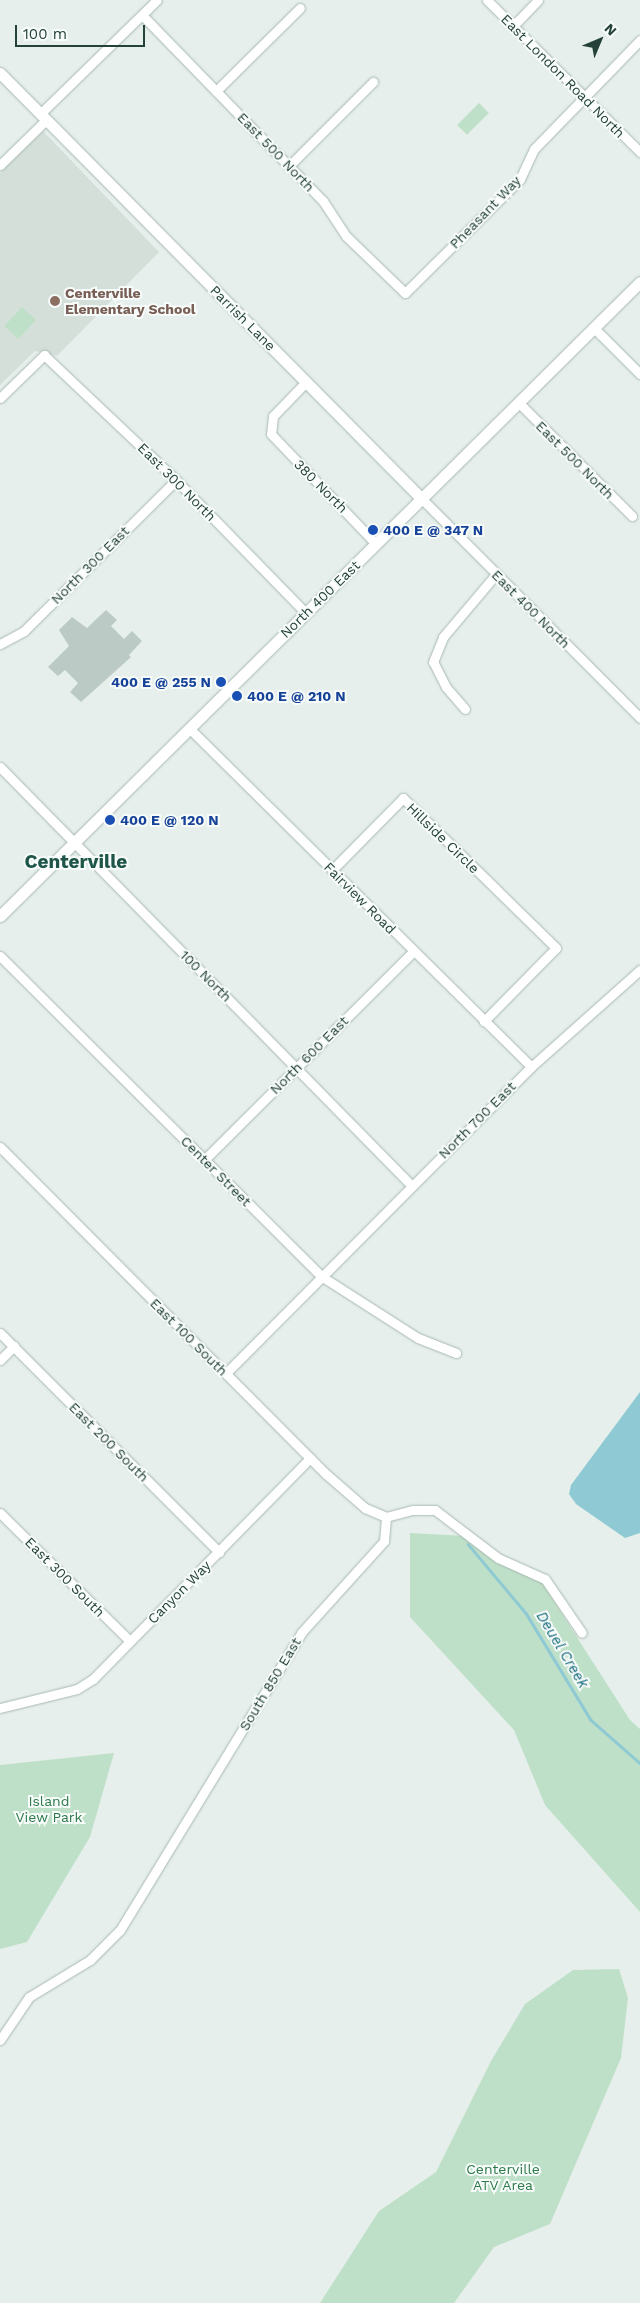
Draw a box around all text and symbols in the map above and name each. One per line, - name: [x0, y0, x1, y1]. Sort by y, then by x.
- street label: East London Road North: [498, 11, 628, 141]
- scale bar: [18, 15, 148, 47]
- north arrow: [575, 15, 625, 65]
- text: 100 m: [23, 25, 67, 43]
- street label: East 500 North: [234, 109, 318, 195]
- street label: Pheasant Way: [446, 172, 524, 252]
- street label: Parrish Lane: [207, 282, 279, 354]
- place label: Centerville Elementary School: [65, 285, 196, 318]
- marker: Centerville Elementary School: [49, 295, 61, 307]
- street label: East 500 North: [532, 417, 618, 503]
- street label: East 300 North: [134, 439, 220, 525]
- street label: 380 North: [291, 456, 351, 516]
- street label: North 300 East: [47, 522, 133, 608]
- place label: 400 E @ 347 N: [383, 522, 483, 538]
- marker: 400 E @ 347 N: [367, 524, 379, 536]
- street label: North 400 East: [277, 557, 363, 641]
- street label: East 400 North: [488, 566, 574, 652]
- place label: 400 E @ 255 N: [111, 674, 211, 690]
- marker: 400 E @ 255 N: [215, 676, 227, 688]
- place label: 400 E @ 210 N: [247, 688, 346, 704]
- marker: 400 E @ 210 N: [231, 690, 243, 702]
- street label: Hillside Circle: [403, 799, 483, 877]
- place label: 400 E @ 120 N: [120, 812, 219, 828]
- marker: 400 E @ 120 N: [104, 814, 116, 826]
- district label: Centerville: [25, 851, 127, 873]
- street label: Fairview Road: [321, 859, 399, 937]
- street label: 100 North: [177, 947, 235, 1005]
- street label: North 600 East: [266, 1012, 352, 1098]
- street label: North 700 East: [435, 1078, 519, 1162]
- street label: Center Street: [177, 1132, 255, 1210]
- street label: East 100 South: [147, 1295, 231, 1379]
- street label: East 200 South: [66, 1399, 152, 1485]
- street label: East 300 South: [22, 1534, 108, 1620]
- street label: Canyon Way: [144, 1557, 214, 1627]
- water label: Deuel Creek: [532, 1608, 592, 1692]
- street label: South 850 East: [236, 1634, 304, 1734]
- park label: Island View Park: [15, 1793, 83, 1825]
- park label: Centerville ATV Area: [466, 2161, 540, 2194]

